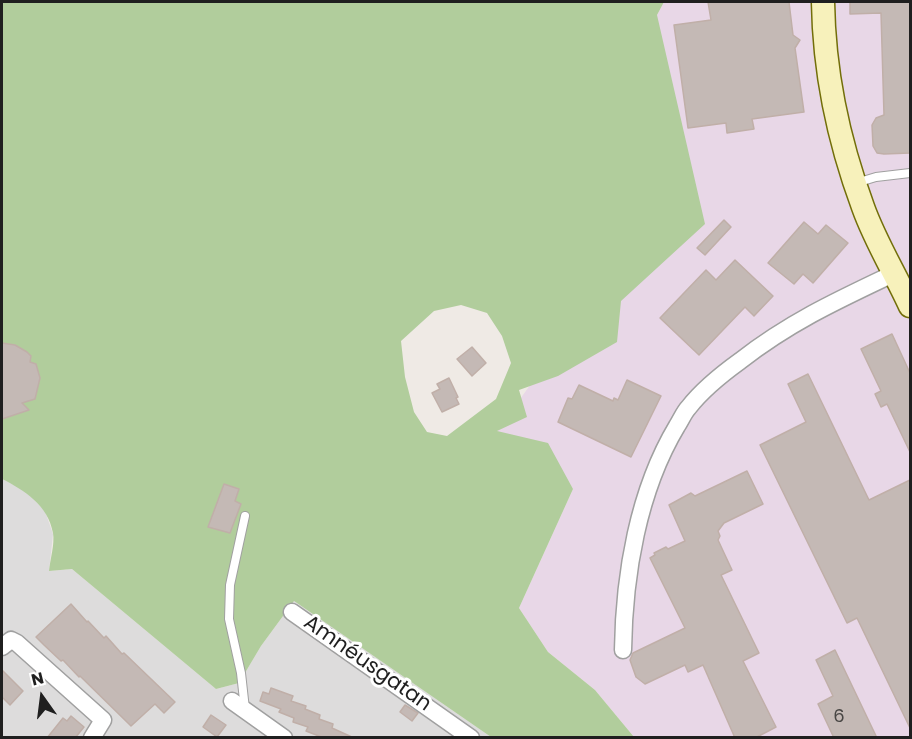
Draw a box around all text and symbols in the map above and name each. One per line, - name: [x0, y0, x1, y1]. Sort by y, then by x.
- street label: Amnéusgatan: [298, 611, 436, 717]
- text: N: [29, 666, 46, 692]
- north arrow: [12, 667, 72, 727]
- house number: 6: [833, 706, 845, 728]

